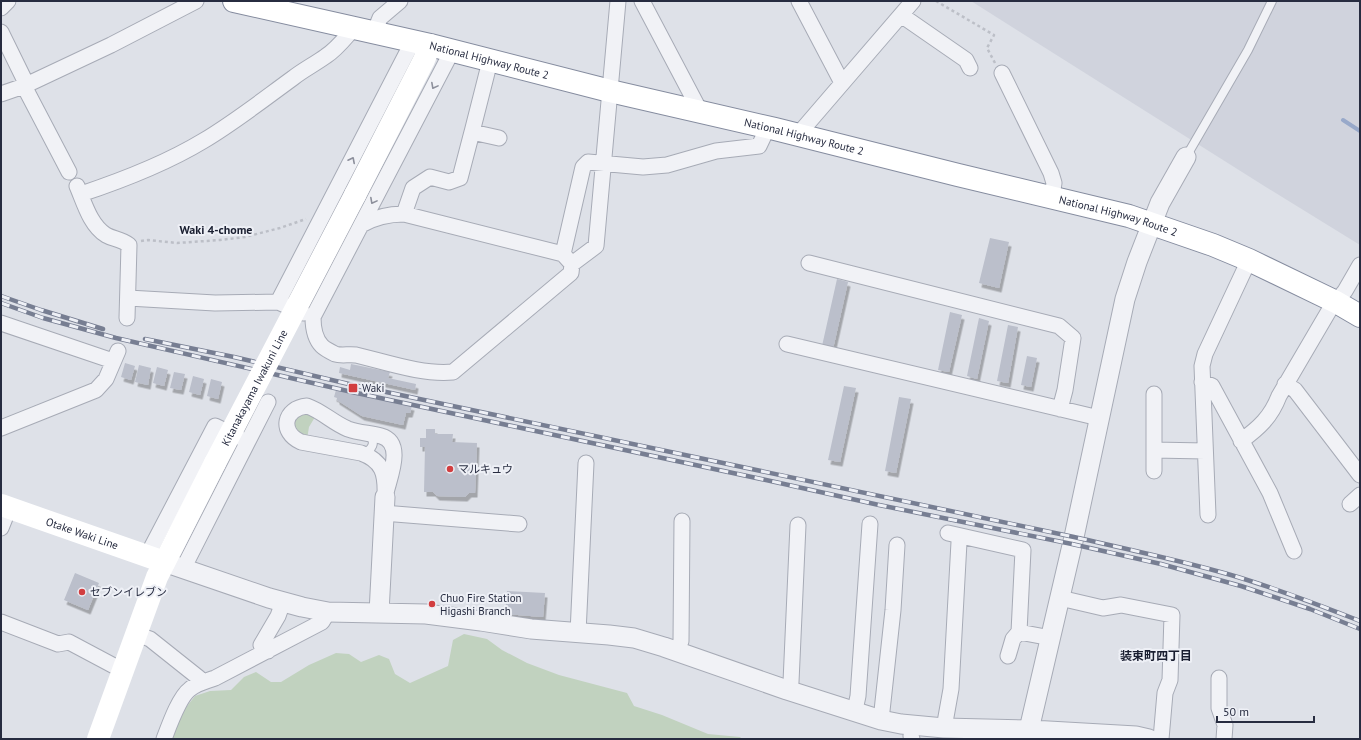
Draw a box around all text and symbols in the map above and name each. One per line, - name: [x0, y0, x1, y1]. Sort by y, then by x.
- street label: National Highway Route 2: [428, 38, 550, 82]
- one-way arrow: [431, 82, 438, 89]
- street label: National Highway Route 2: [743, 115, 865, 158]
- one-way arrow: [347, 157, 355, 164]
- street label: National Highway Route 2: [1057, 192, 1179, 239]
- one-way arrow: [371, 197, 378, 204]
- district label: Waki 4-chome: [180, 222, 252, 237]
- street label: Kitanakayama Iwakuni Line: [218, 327, 291, 448]
- place label: Waki: [362, 381, 384, 395]
- marker: Waki: [347, 382, 359, 394]
- place label: マルキュウ: [458, 462, 513, 476]
- marker: マルキュウ: [445, 464, 455, 474]
- street label: Otake Waki Line: [44, 514, 121, 553]
- place label: セブンイレブン: [90, 585, 167, 599]
- marker: セブンイレブン: [77, 587, 87, 597]
- place label: Chuo Fire Station Higashi Branch: [440, 591, 522, 618]
- marker: Chuo Fire Station Higashi Branch: [427, 599, 437, 609]
- district label: 装束町四丁目: [1120, 648, 1192, 663]
- scale bar: [1217, 698, 1314, 724]
- text: 50 m: [1223, 704, 1249, 719]

